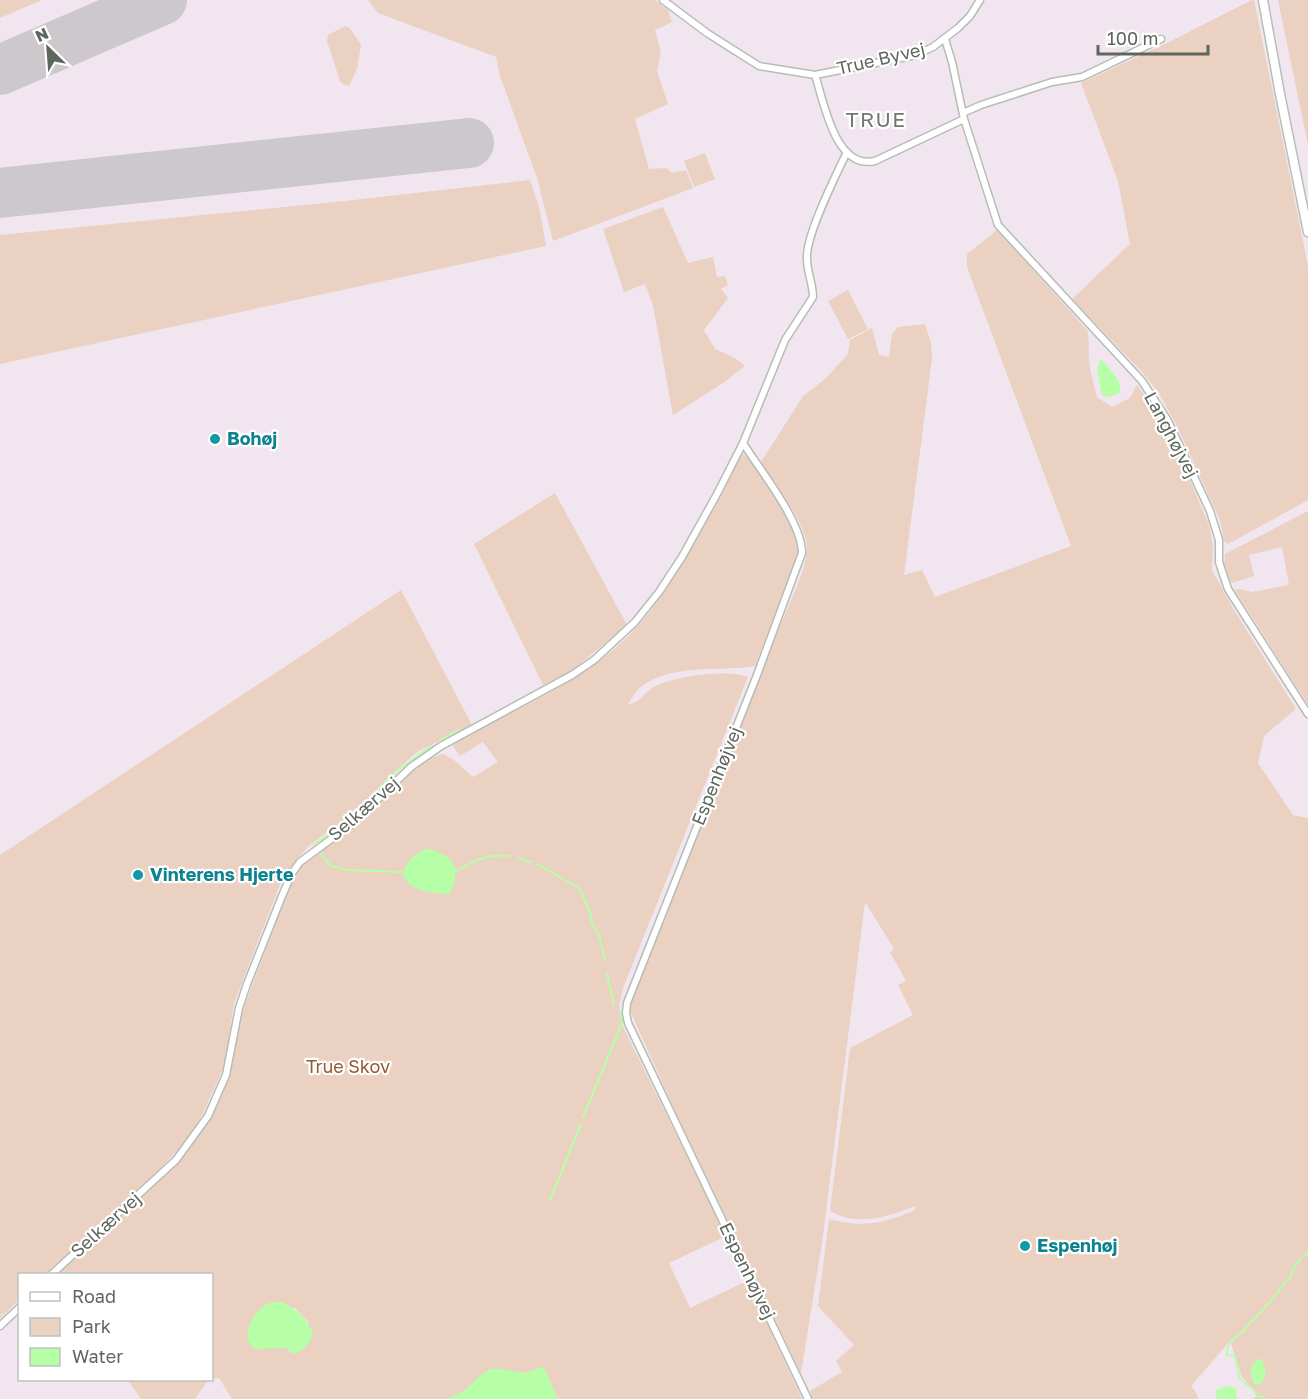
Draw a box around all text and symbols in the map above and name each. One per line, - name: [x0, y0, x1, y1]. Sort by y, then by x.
- north arrow: [18, 18, 78, 78]
- scale bar: [1098, 18, 1208, 56]
- text: N: [32, 23, 51, 46]
- text: 100 m: [1107, 27, 1158, 49]
- street label: True Byvej: [835, 37, 927, 79]
- district label: TRUE: [845, 106, 907, 132]
- street label: Langhøjvej: [1140, 388, 1204, 481]
- place label: Bohøj: [227, 427, 277, 449]
- marker: Bohøj: [208, 432, 222, 446]
- street label: Espenhøjvej: [686, 723, 746, 828]
- street label: Selkærvej: [323, 771, 403, 845]
- place label: Vinterens Hjerte: [150, 863, 294, 885]
- marker: Vinterens Hjerte: [131, 868, 145, 882]
- park label: True Skov: [306, 1055, 390, 1077]
- street label: Selkærvej: [66, 1187, 145, 1262]
- street label: Espenhøjvej: [715, 1219, 781, 1322]
- place label: Espenhøj: [1037, 1234, 1118, 1256]
- marker: Espenhøj: [1018, 1239, 1032, 1253]
- legend: [18, 1273, 213, 1381]
- text: Road: [72, 1285, 116, 1307]
- text: Park: [72, 1315, 111, 1337]
- text: Water: [72, 1345, 123, 1367]

